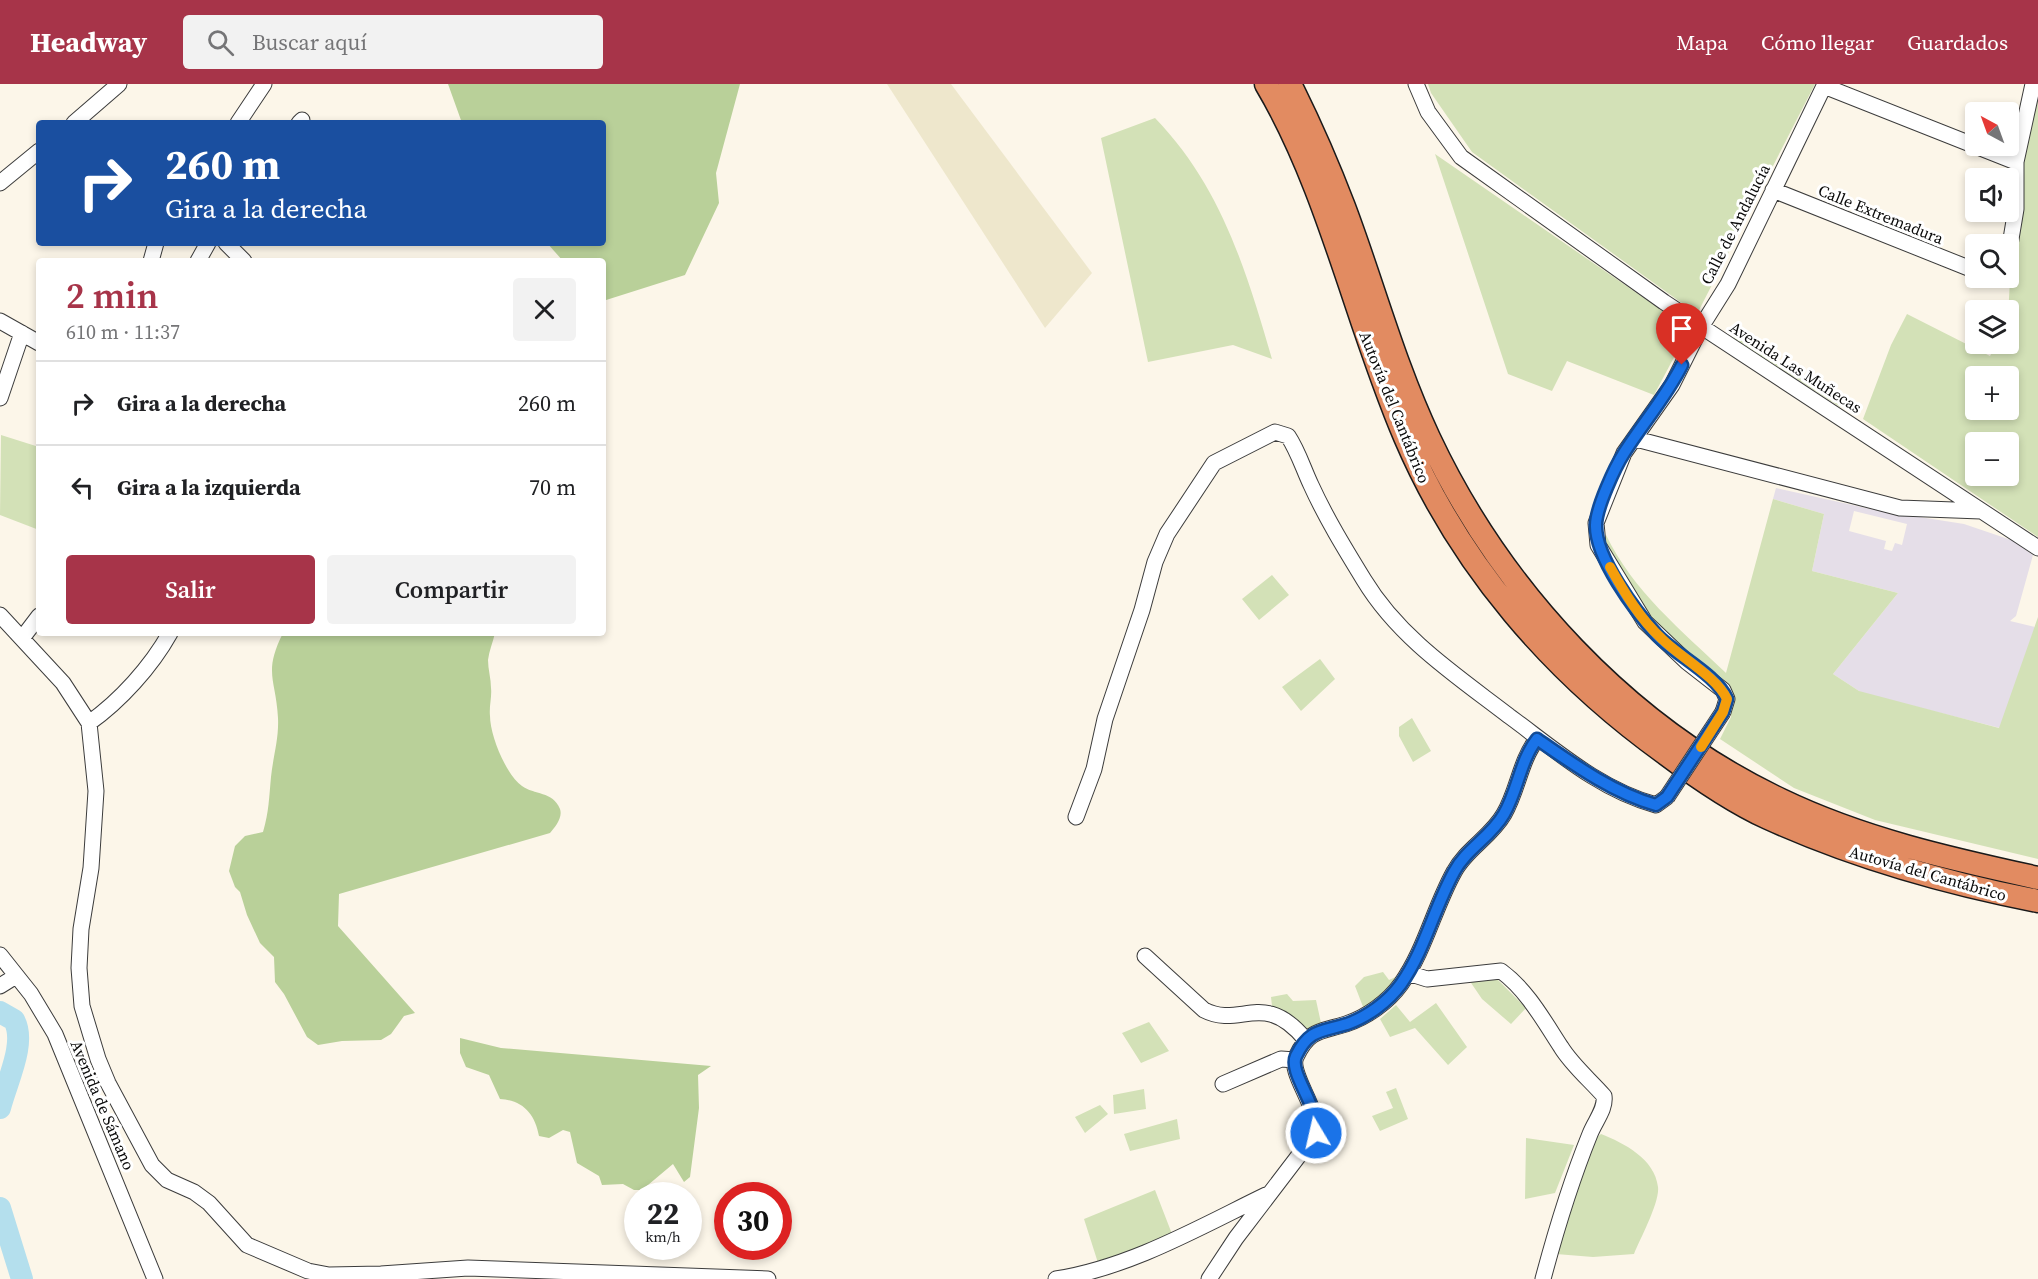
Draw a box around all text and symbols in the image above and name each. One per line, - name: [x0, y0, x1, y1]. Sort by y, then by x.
- search box: [183, 15, 603, 69]
- text: Headway: [30, 23, 147, 61]
- icon: search: [204, 26, 237, 59]
- text: Buscar aquí: [252, 27, 367, 57]
- text: Mapa: [1676, 28, 1728, 57]
- text: Cómo llegar: [1761, 28, 1874, 57]
- text: Guardados: [1907, 28, 2008, 57]
- north arrow: [1965, 102, 2019, 156]
- map controls: [1965, 102, 2019, 486]
- text: 260 m: [165, 135, 280, 193]
- icon: right: [66, 144, 144, 222]
- street label: Calle de Andalucía: [1695, 159, 1775, 288]
- button: sound: [1965, 168, 2019, 222]
- street label: Calle Extremadura: [1815, 179, 1948, 249]
- text: Gira a la derecha: [165, 190, 367, 227]
- button: search: [1965, 234, 2019, 288]
- text: 2 min: [66, 271, 158, 320]
- button: close: [513, 278, 576, 341]
- button: layers: [1965, 300, 2019, 354]
- pin: [1656, 303, 1707, 365]
- icon: arrive: [1665, 312, 1698, 345]
- street label: Avenida Las Muñecas: [1726, 316, 1866, 418]
- text: 610 m · 11:37: [66, 318, 180, 346]
- street label: Autovía del Cantábrico: [1354, 328, 1436, 487]
- button: +: [1965, 366, 2019, 420]
- icon: right: [66, 387, 99, 420]
- text: Gira a la derecha: [117, 388, 286, 418]
- text: 260 m: [518, 388, 576, 418]
- button: −: [1965, 432, 2019, 486]
- icon: left: [66, 471, 99, 504]
- text: Gira a la izquierda: [117, 472, 301, 502]
- text: 70 m: [529, 472, 576, 502]
- button: Salir: [66, 555, 315, 624]
- button: Compartir: [327, 555, 576, 624]
- street label: Autovía del Cantábrico: [1847, 840, 2009, 906]
- street label: Avenida de Sámano: [66, 1037, 140, 1173]
- position arrow: [1284, 1101, 1348, 1165]
- speed limit sign: 30: [714, 1182, 792, 1260]
- text: 22: [647, 1193, 679, 1234]
- text: km/h: [645, 1226, 681, 1247]

